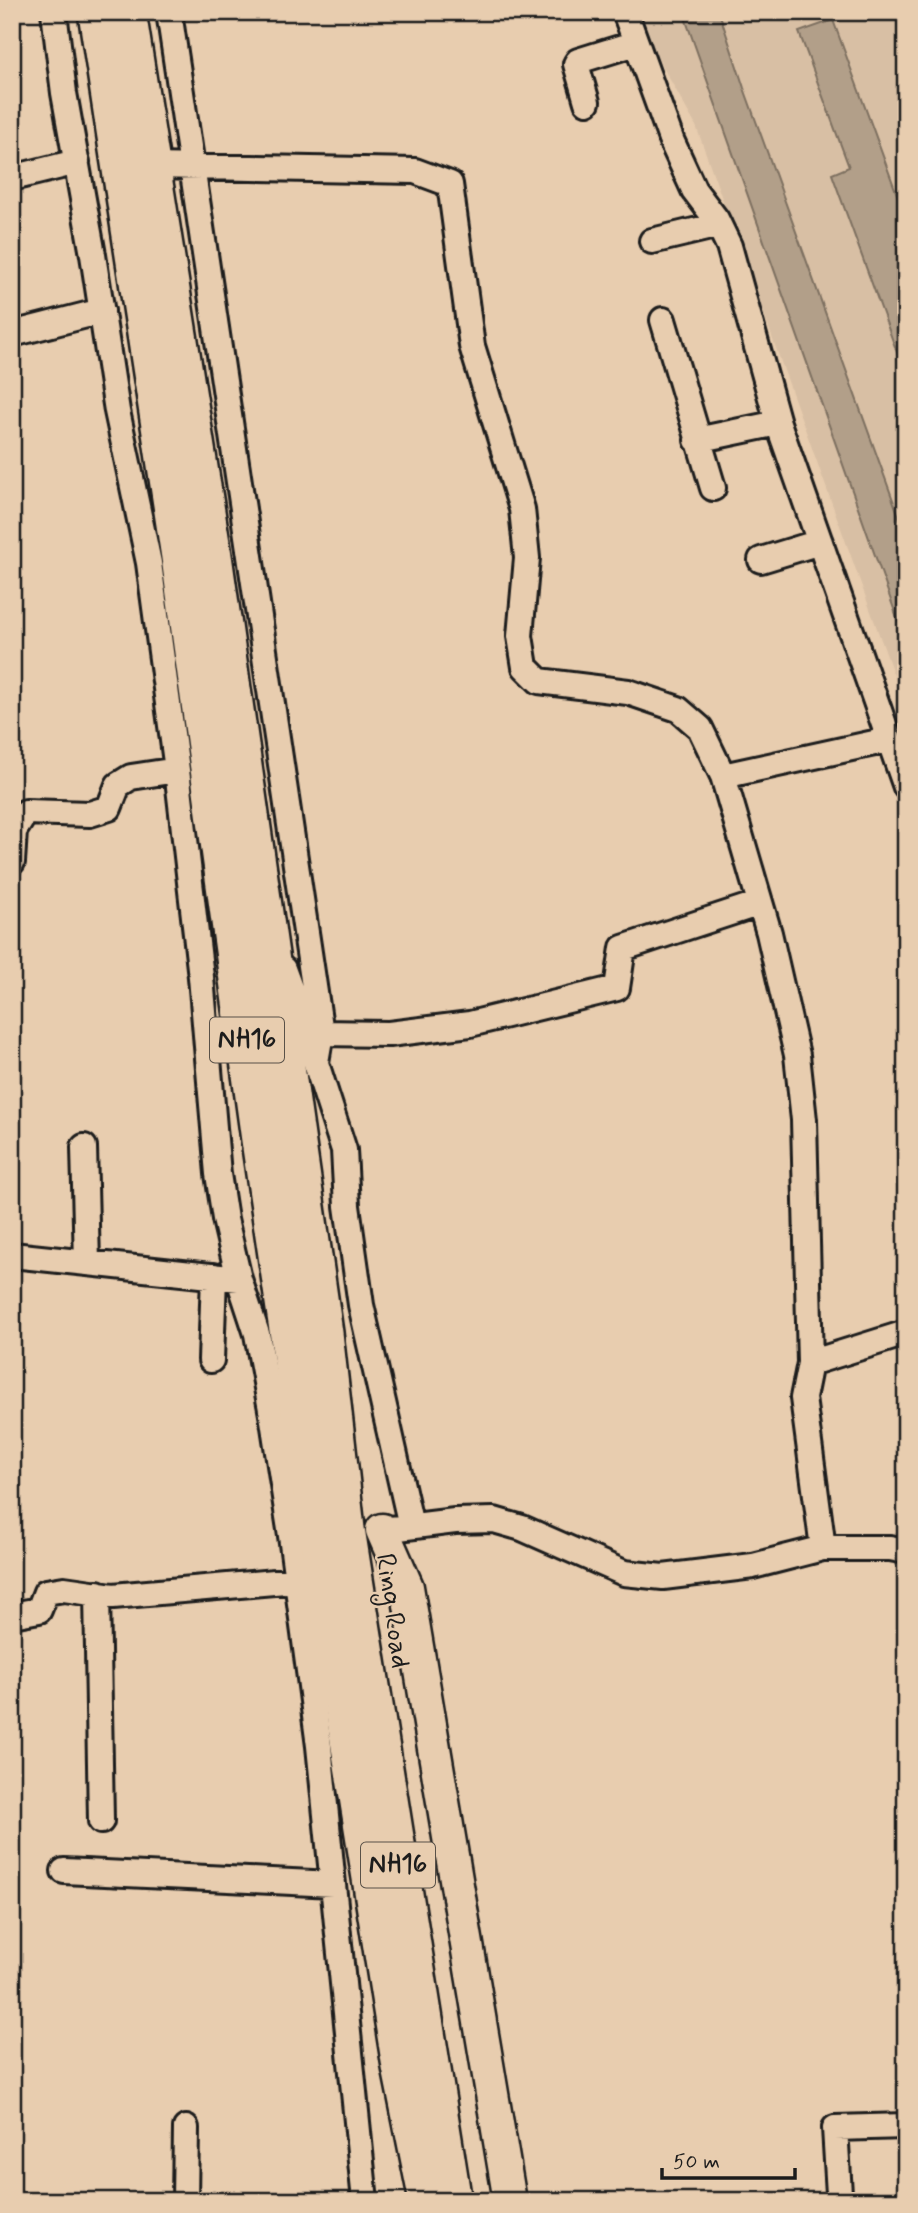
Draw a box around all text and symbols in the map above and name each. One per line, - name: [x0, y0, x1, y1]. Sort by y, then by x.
- road number: NH16: [210, 1018, 284, 1063]
- street label: Ring Road: [364, 1551, 418, 1671]
- road number: NH16: [361, 1842, 435, 1888]
- scale bar: [662, 2136, 796, 2180]
- text: 50 m: [673, 2148, 720, 2176]

